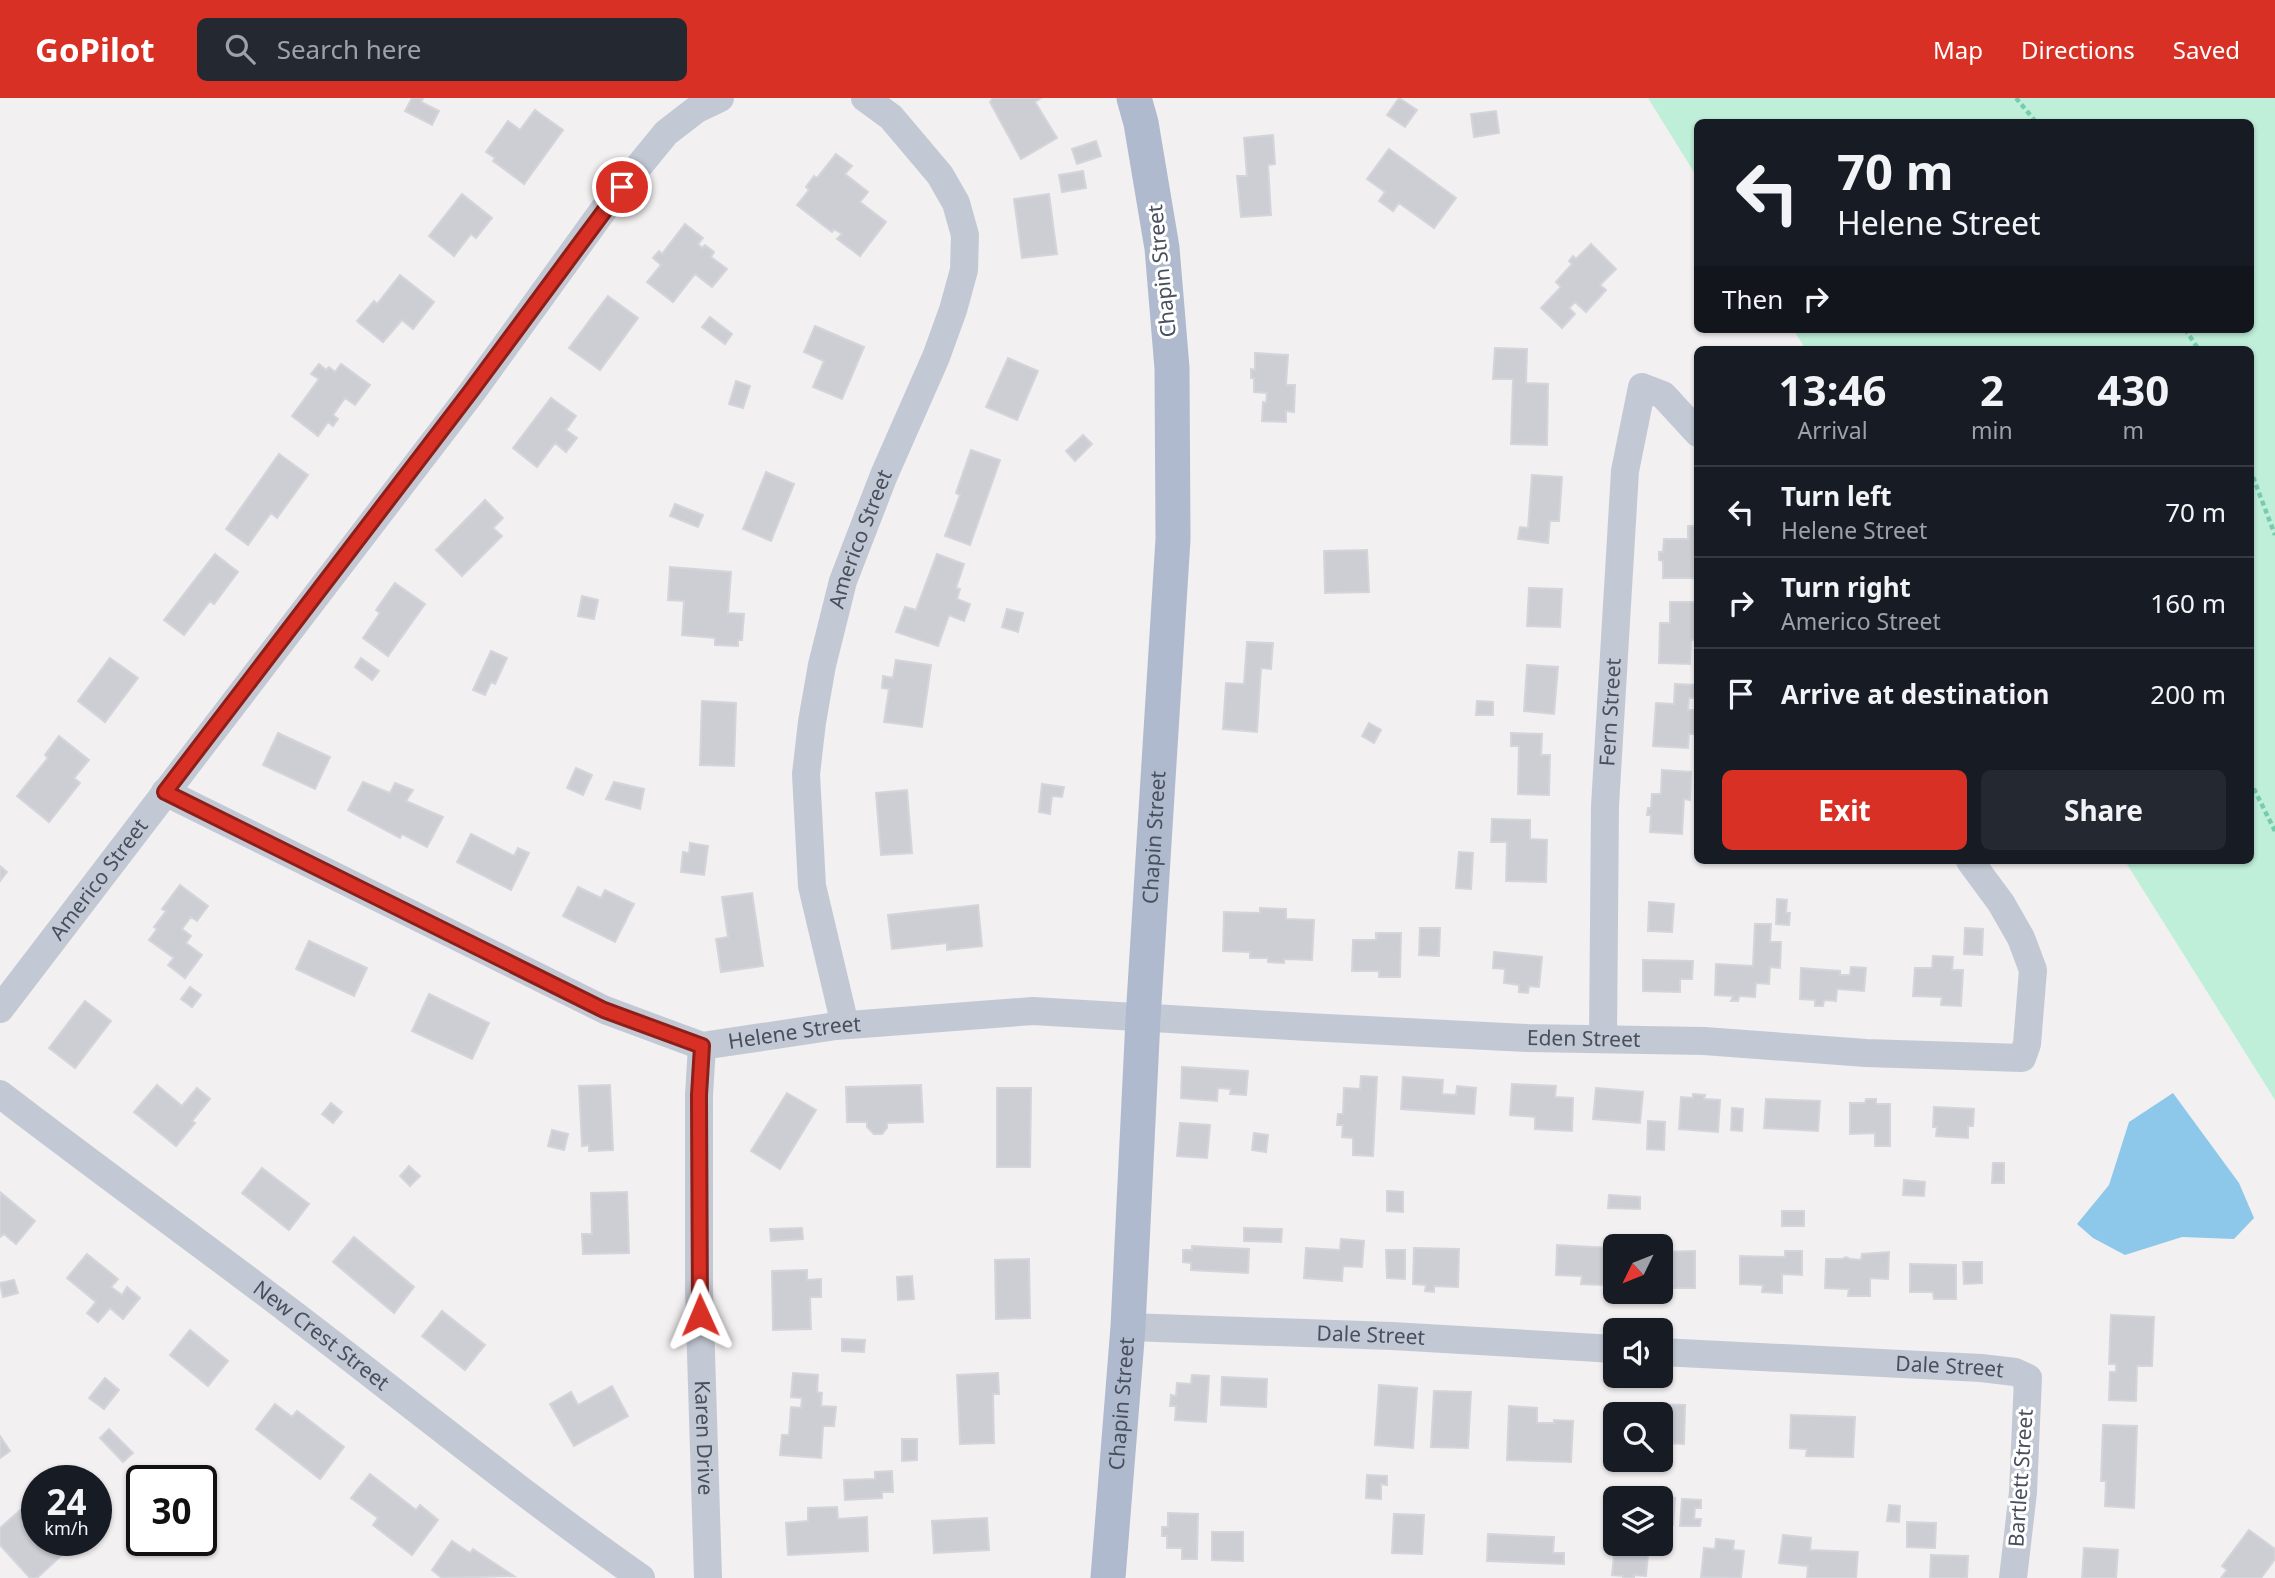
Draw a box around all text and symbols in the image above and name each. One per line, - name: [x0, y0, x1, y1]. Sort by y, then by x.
- search box: [197, 18, 687, 81]
- text: GoPilot: [35, 27, 155, 72]
- icon: search: [221, 30, 259, 68]
- text: Search here: [277, 31, 421, 67]
- text: Map: [1933, 33, 1983, 66]
- text: Directions: [2021, 33, 2135, 66]
- text: Saved: [2173, 33, 2240, 66]
- text: 70 m: [1837, 138, 1954, 204]
- icon: left: [1722, 147, 1813, 238]
- pin: [592, 157, 652, 217]
- icon: arrive: [603, 168, 641, 206]
- text: Helene Street: [1837, 201, 2041, 244]
- street label: Chapin Street: [1140, 203, 1182, 339]
- icon: right: [1797, 280, 1835, 318]
- text: Then: [1722, 281, 1783, 317]
- text: 13:46: [1779, 361, 1886, 418]
- text: 2: [1980, 361, 2004, 418]
- text: 430: [2097, 361, 2169, 418]
- text: Arrival: [1797, 414, 1868, 446]
- text: min: [1971, 414, 2013, 446]
- text: m: [2123, 414, 2144, 446]
- street label: Americo Street: [822, 464, 898, 611]
- text: Turn left: [1781, 478, 1892, 514]
- icon: left: [1722, 493, 1760, 531]
- text: 70 m: [2165, 494, 2226, 530]
- text: Helene Street: [1781, 514, 1927, 546]
- text: Turn right: [1781, 569, 1911, 605]
- icon: right: [1722, 584, 1760, 622]
- text: 160 m: [2150, 585, 2226, 621]
- text: Americo Street: [1781, 605, 1941, 637]
- street label: Fern Street: [1592, 657, 1627, 767]
- icon: arrive: [1722, 675, 1760, 713]
- text: Arrive at destination: [1781, 676, 2050, 712]
- text: 200 m: [2150, 676, 2226, 712]
- street label: Chapin Street: [1135, 770, 1172, 905]
- button: Exit: [1722, 770, 1967, 850]
- button: Share: [1981, 770, 2226, 850]
- street label: Americo Street: [43, 812, 154, 945]
- street label: Helene Street: [726, 1009, 862, 1055]
- street label: Eden Street: [1527, 1023, 1641, 1053]
- north arrow: [1603, 1234, 1673, 1304]
- map controls: [1603, 1234, 1673, 1556]
- street label: New Crest Street: [248, 1274, 396, 1396]
- position arrow: [663, 1278, 737, 1352]
- street label: Dale Street: [1316, 1318, 1426, 1351]
- button: sound: [1603, 1318, 1673, 1388]
- street label: Chapin Street: [1102, 1335, 1140, 1471]
- street label: Dale Street: [1895, 1349, 2006, 1384]
- street label: Karen Drive: [689, 1380, 720, 1496]
- button: search: [1603, 1402, 1673, 1472]
- street label: Bartlett Street: [2001, 1408, 2039, 1548]
- speed limit sign: 30: [126, 1465, 217, 1556]
- text: 24: [46, 1478, 87, 1525]
- button: layers: [1603, 1486, 1673, 1556]
- text: km/h: [44, 1516, 89, 1540]

